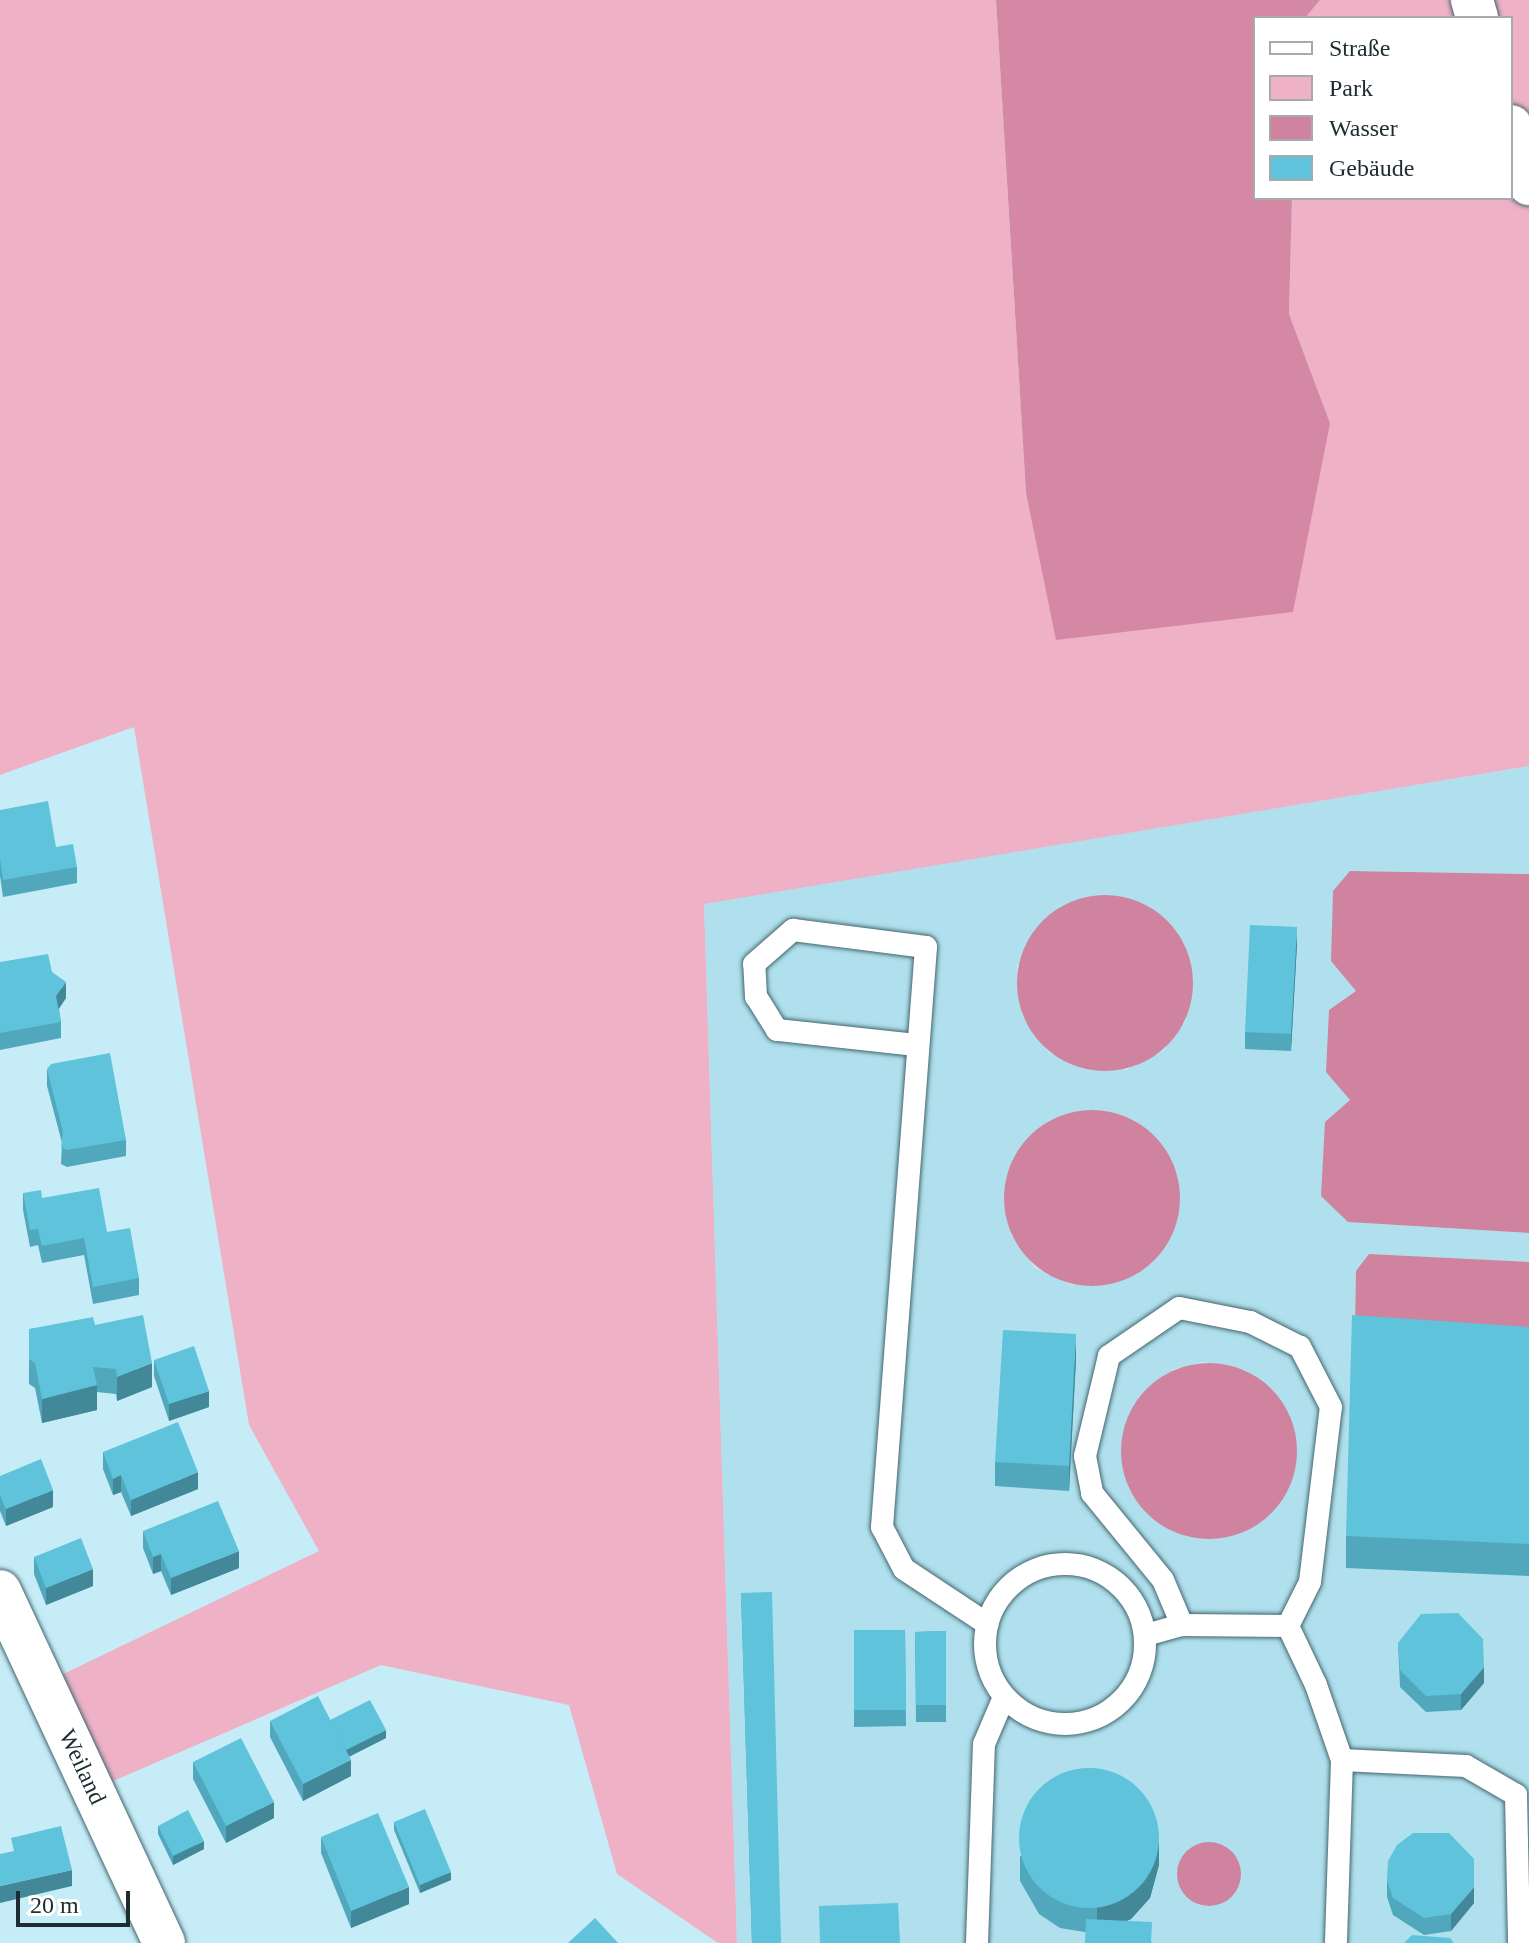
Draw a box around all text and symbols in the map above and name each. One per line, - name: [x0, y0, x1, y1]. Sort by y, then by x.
- legend: [1253, 16, 1513, 200]
- text: Straße: [1329, 35, 1390, 61]
- text: Park: [1329, 75, 1373, 101]
- text: Wasser: [1329, 115, 1398, 141]
- text: Gebäude: [1329, 155, 1414, 181]
- street label: Weiland: [52, 1725, 112, 1809]
- scale bar: [20, 1875, 134, 1925]
- text: 20 m: [30, 1892, 79, 1918]

